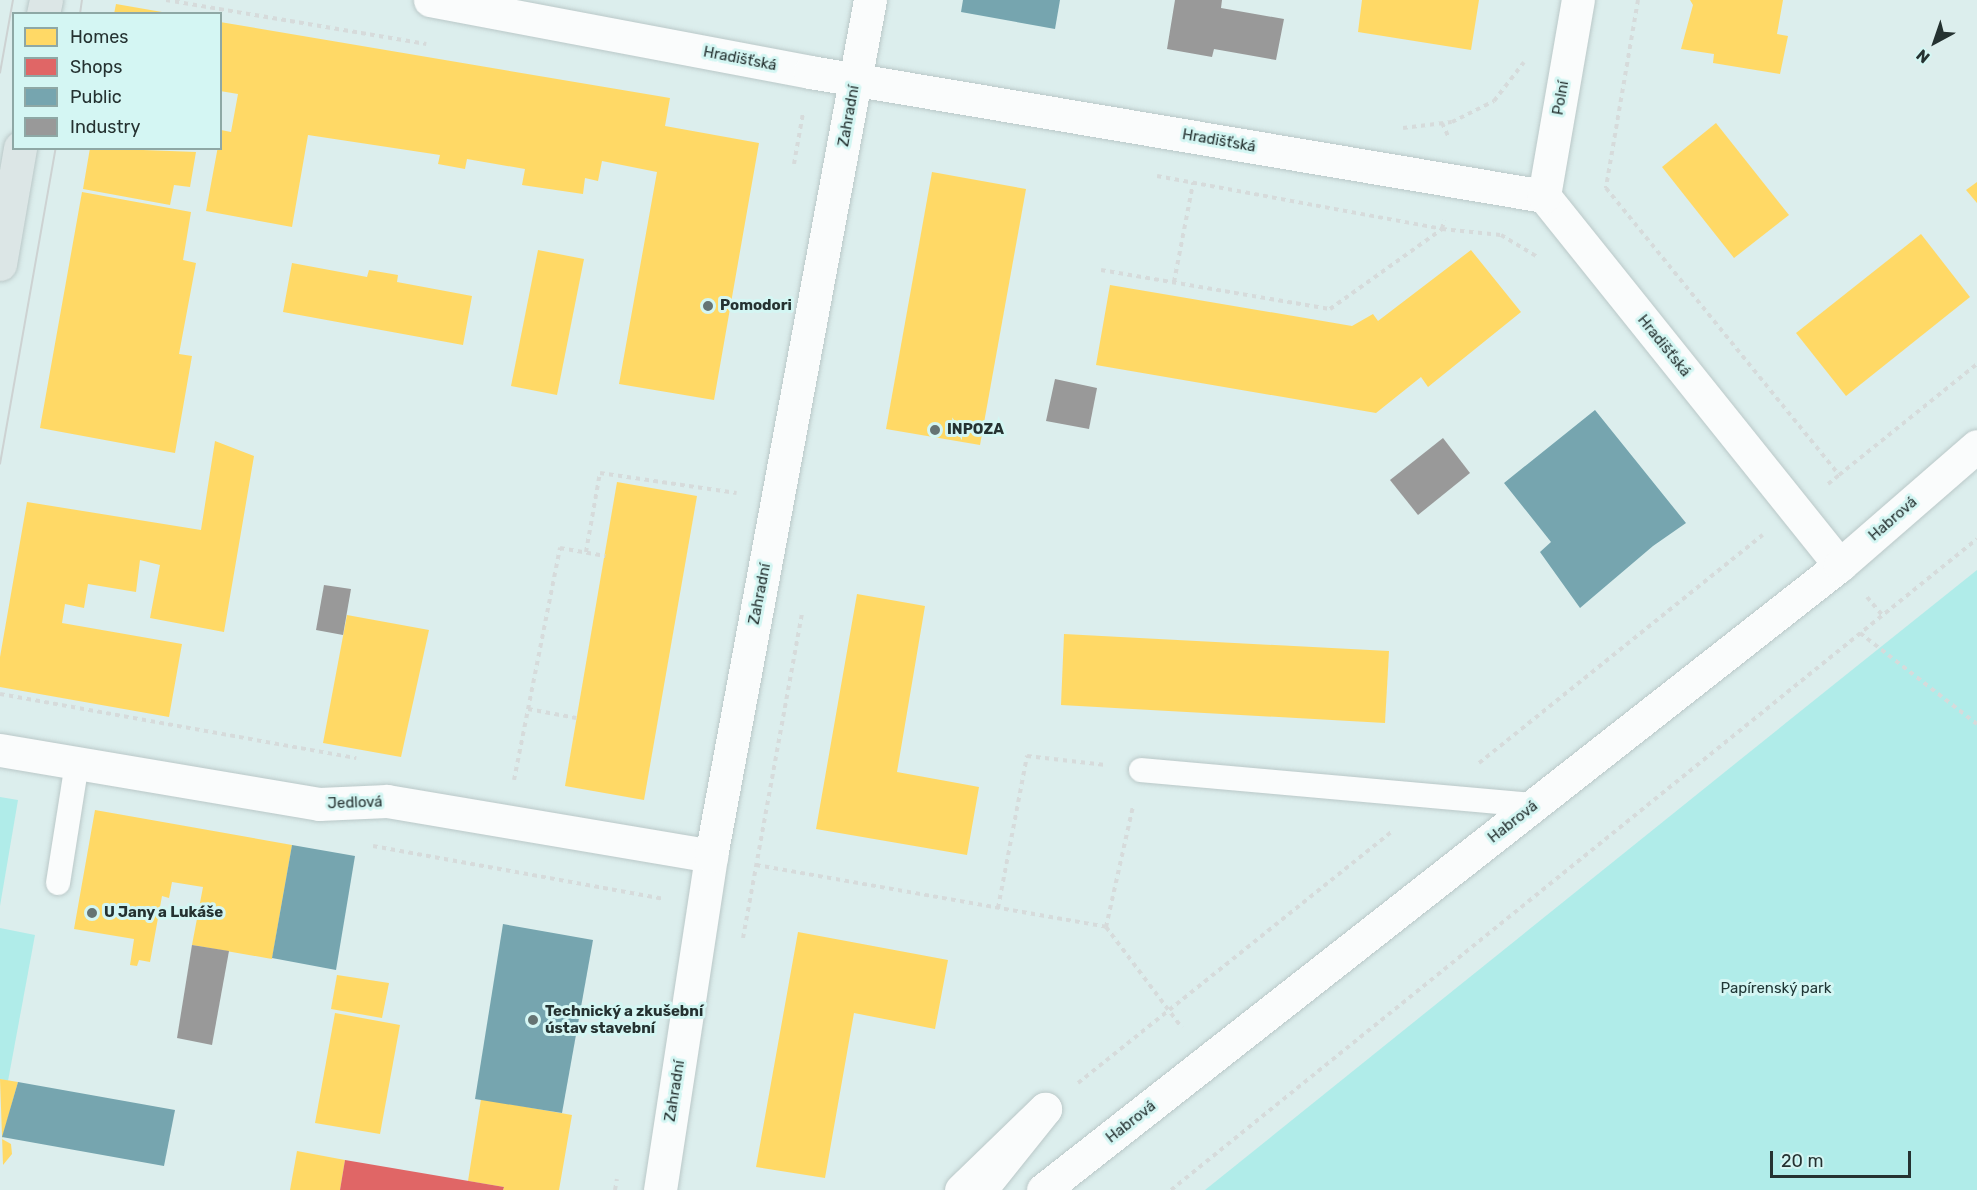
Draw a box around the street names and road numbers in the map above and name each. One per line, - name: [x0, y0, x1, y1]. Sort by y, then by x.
- street label: Hradišťská: [702, 43, 778, 75]
- street label: Polní: [1549, 79, 1573, 117]
- street label: Zahradní: [835, 84, 863, 148]
- street label: Hradišťská: [1181, 126, 1257, 156]
- street label: Hradišťská: [1634, 311, 1694, 381]
- street label: Habrová: [1865, 493, 1921, 545]
- street label: Zahradní: [745, 562, 775, 626]
- street label: Jedlová: [327, 793, 383, 813]
- street label: Habrová: [1485, 797, 1541, 847]
- street label: Zahradní: [661, 1059, 689, 1123]
- street label: Habrová: [1103, 1097, 1159, 1147]

